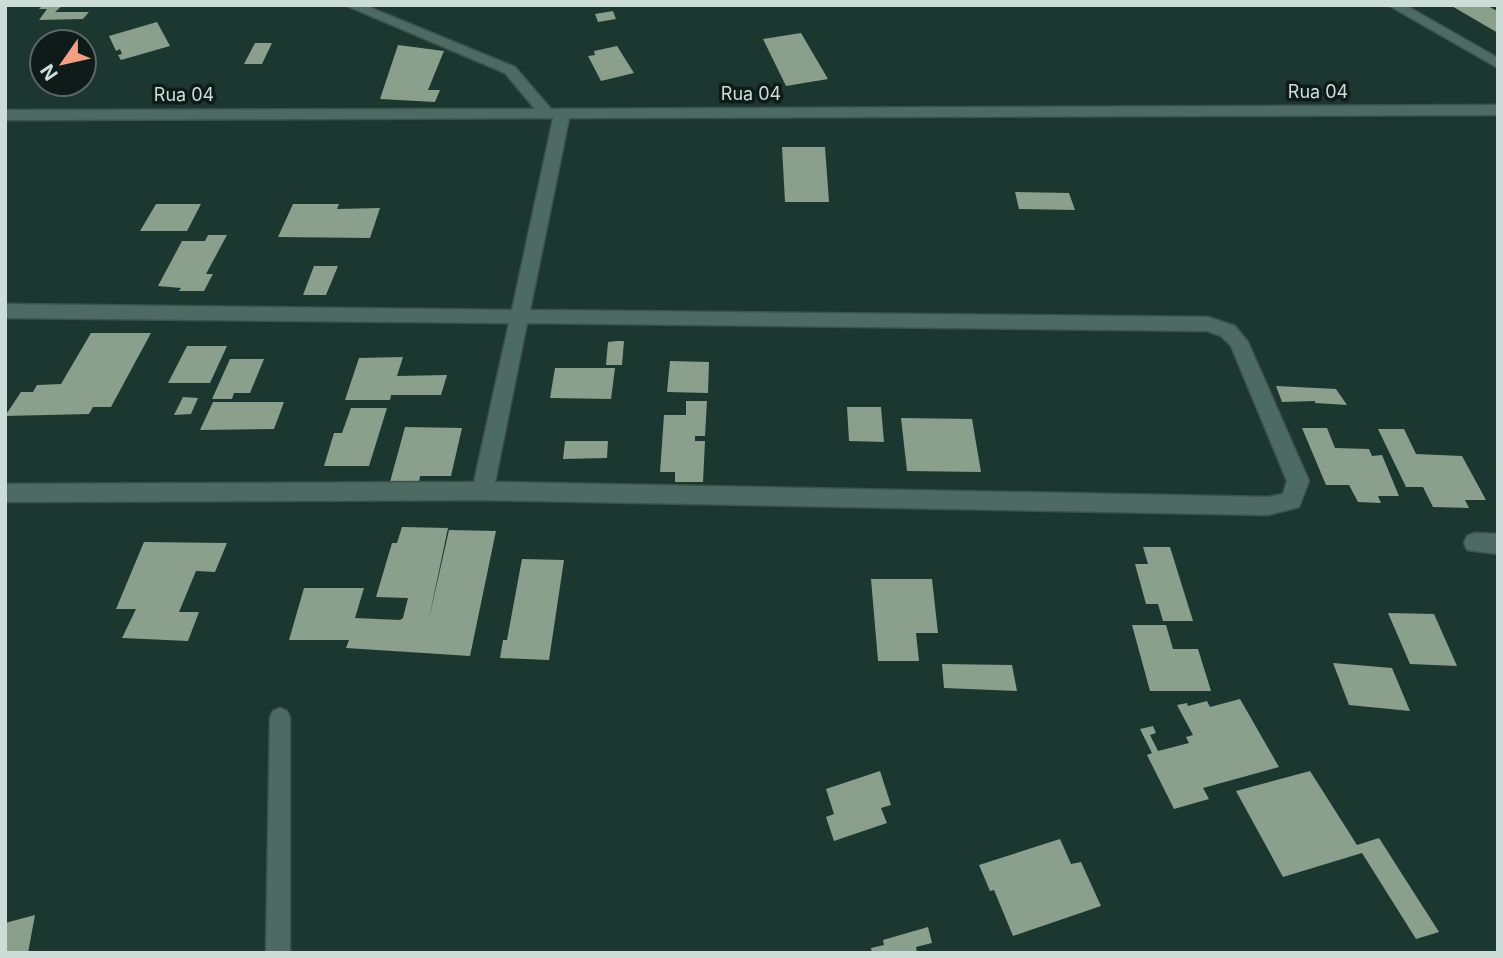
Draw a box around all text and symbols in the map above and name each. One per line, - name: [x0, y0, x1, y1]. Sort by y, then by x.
- north arrow: [28, 28, 98, 98]
- text: N: [36, 60, 63, 85]
- street label: Rua 04: [1288, 81, 1348, 102]
- street label: Rua 04: [721, 83, 781, 104]
- street label: Rua 04: [154, 84, 214, 105]

